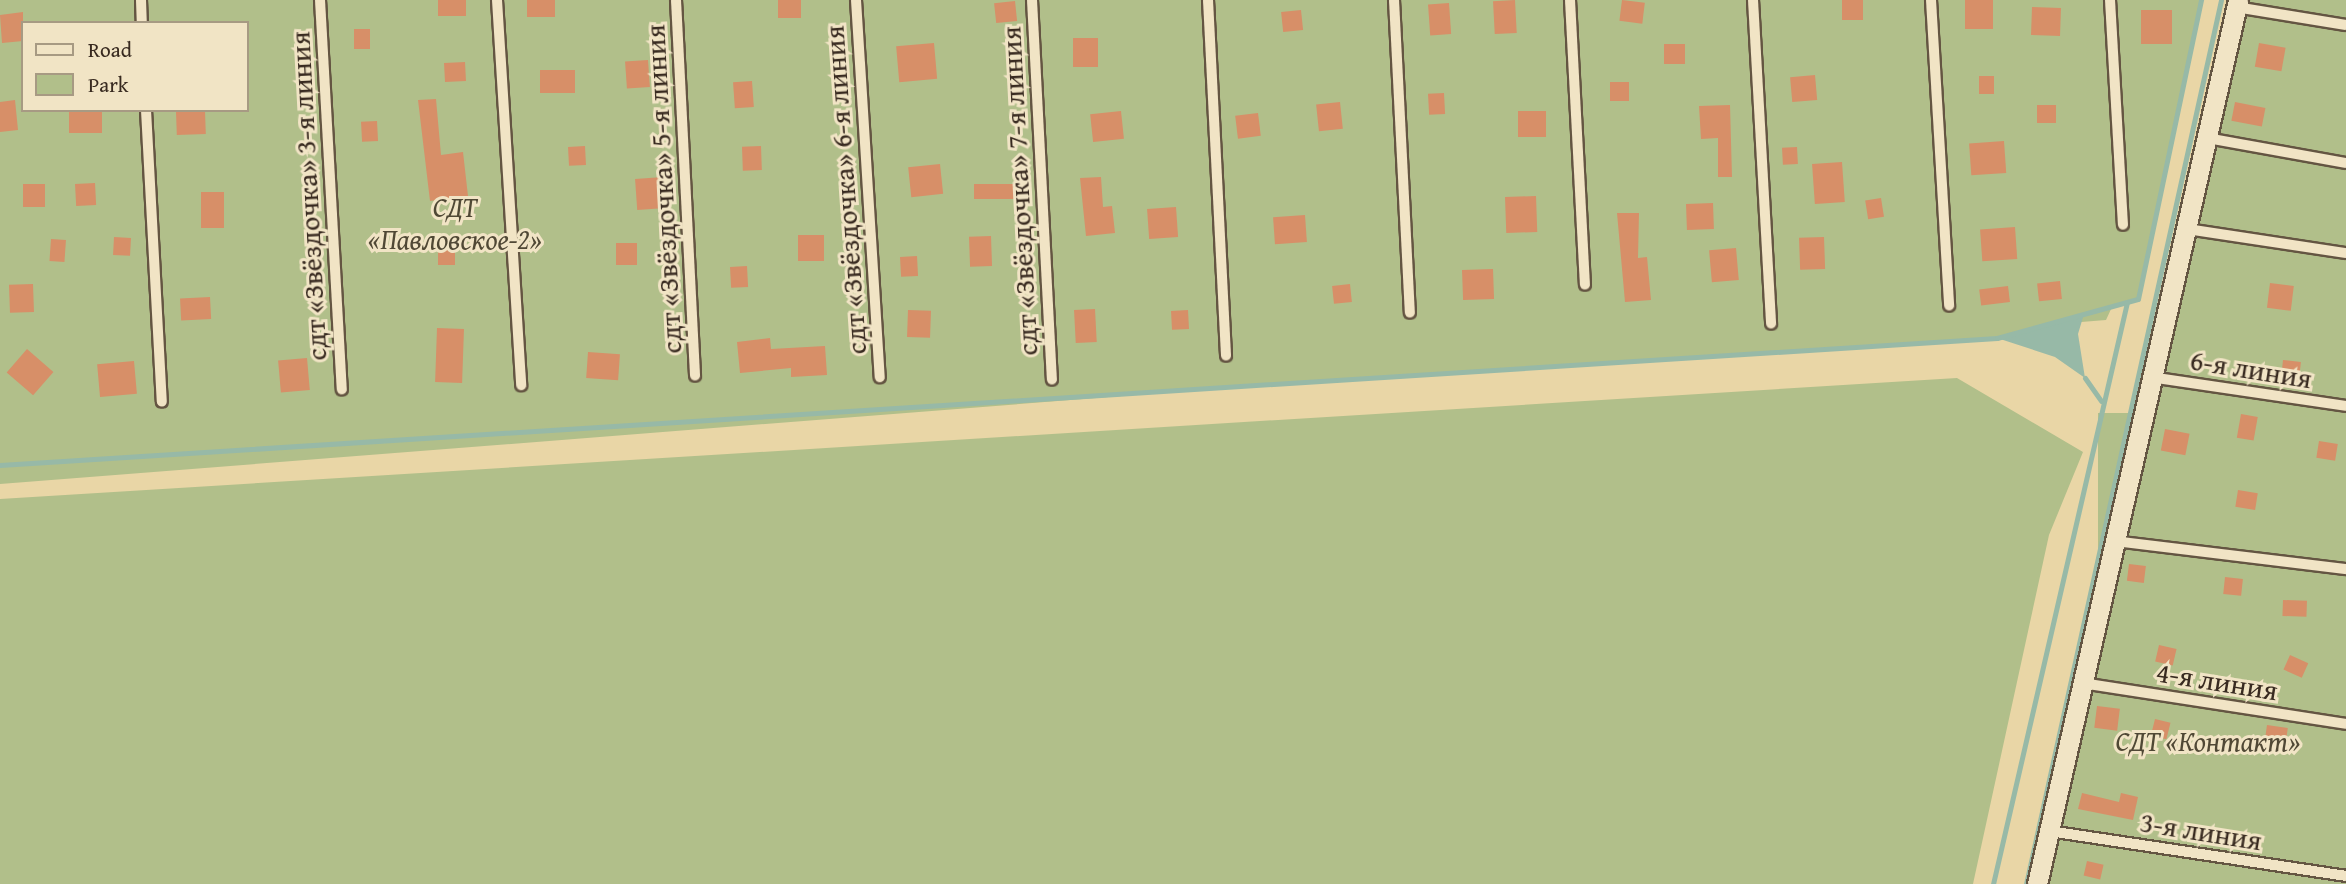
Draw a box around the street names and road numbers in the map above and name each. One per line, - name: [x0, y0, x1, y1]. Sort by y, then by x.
- street label: сдт «Звёздочка» 5-я линия: [638, 24, 688, 354]
- street label: сдт «Звёздочка» 6-я линия: [817, 24, 873, 356]
- street label: сдт «Звёздочка» 7-я линия: [994, 26, 1044, 356]
- street label: сдт «Звёздочка» 3-я линия: [283, 31, 333, 361]
- street label: 6-я линия: [2188, 343, 2314, 395]
- street label: 4-я линия: [2154, 655, 2280, 707]
- street label: 3-я линия: [2138, 805, 2264, 857]

